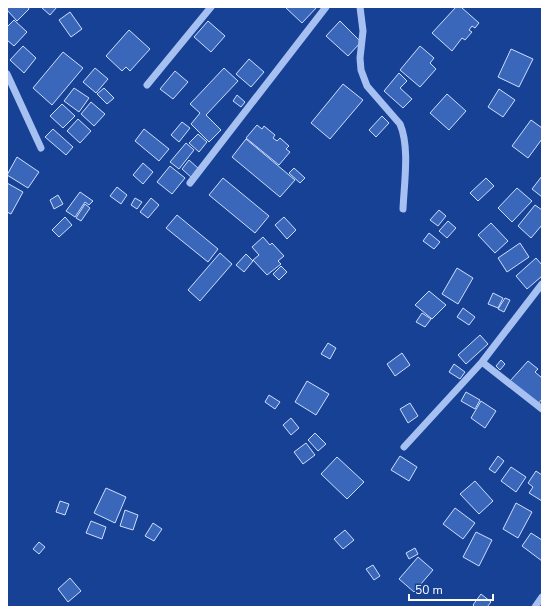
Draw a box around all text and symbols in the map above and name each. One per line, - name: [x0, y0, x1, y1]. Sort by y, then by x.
- scale bar: [409, 576, 493, 602]
- text: 50 m: [415, 582, 443, 598]

